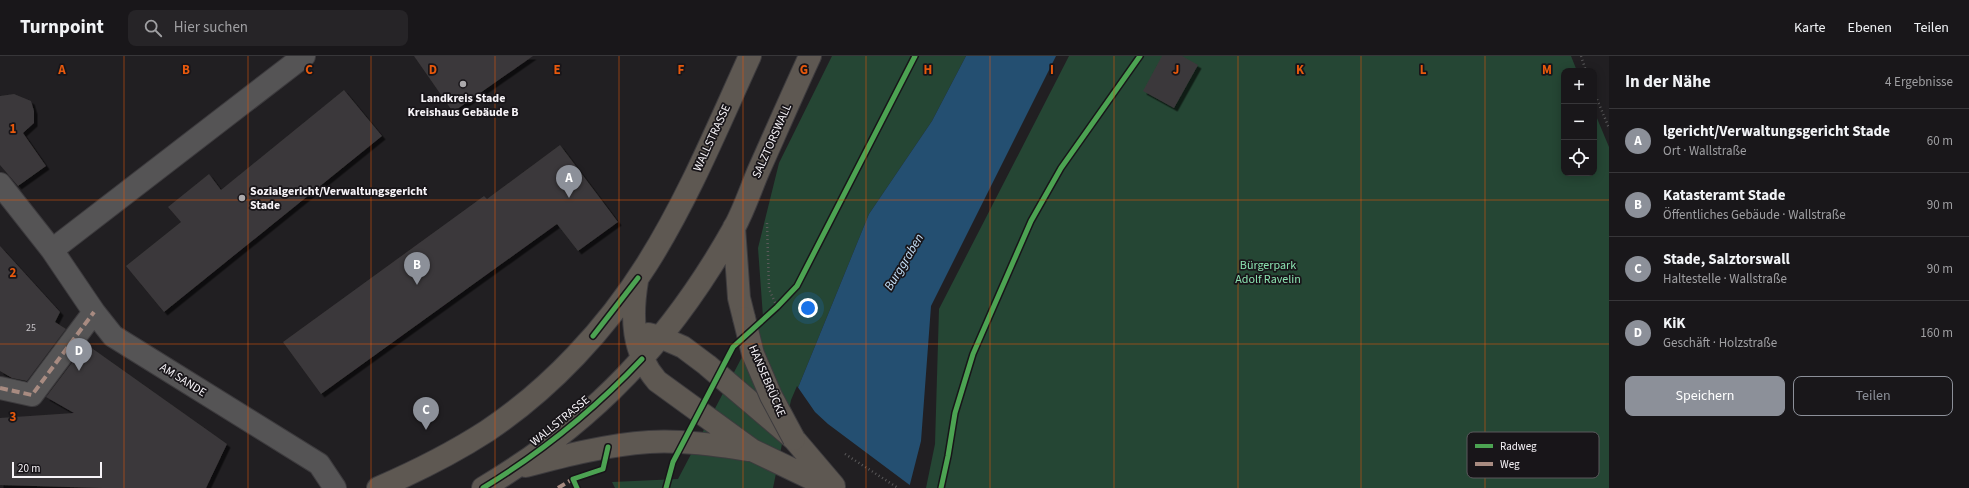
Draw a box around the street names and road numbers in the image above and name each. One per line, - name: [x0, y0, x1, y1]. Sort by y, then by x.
- street label: SALZTORSWALL: [748, 101, 796, 181]
- street label: WALLSTRASSE: [689, 102, 735, 174]
- street label: HANSEBRÜCKE: [744, 342, 790, 420]
- street label: AM SANDE: [156, 359, 210, 401]
- street label: WALLSTRASSE: [527, 392, 593, 450]

